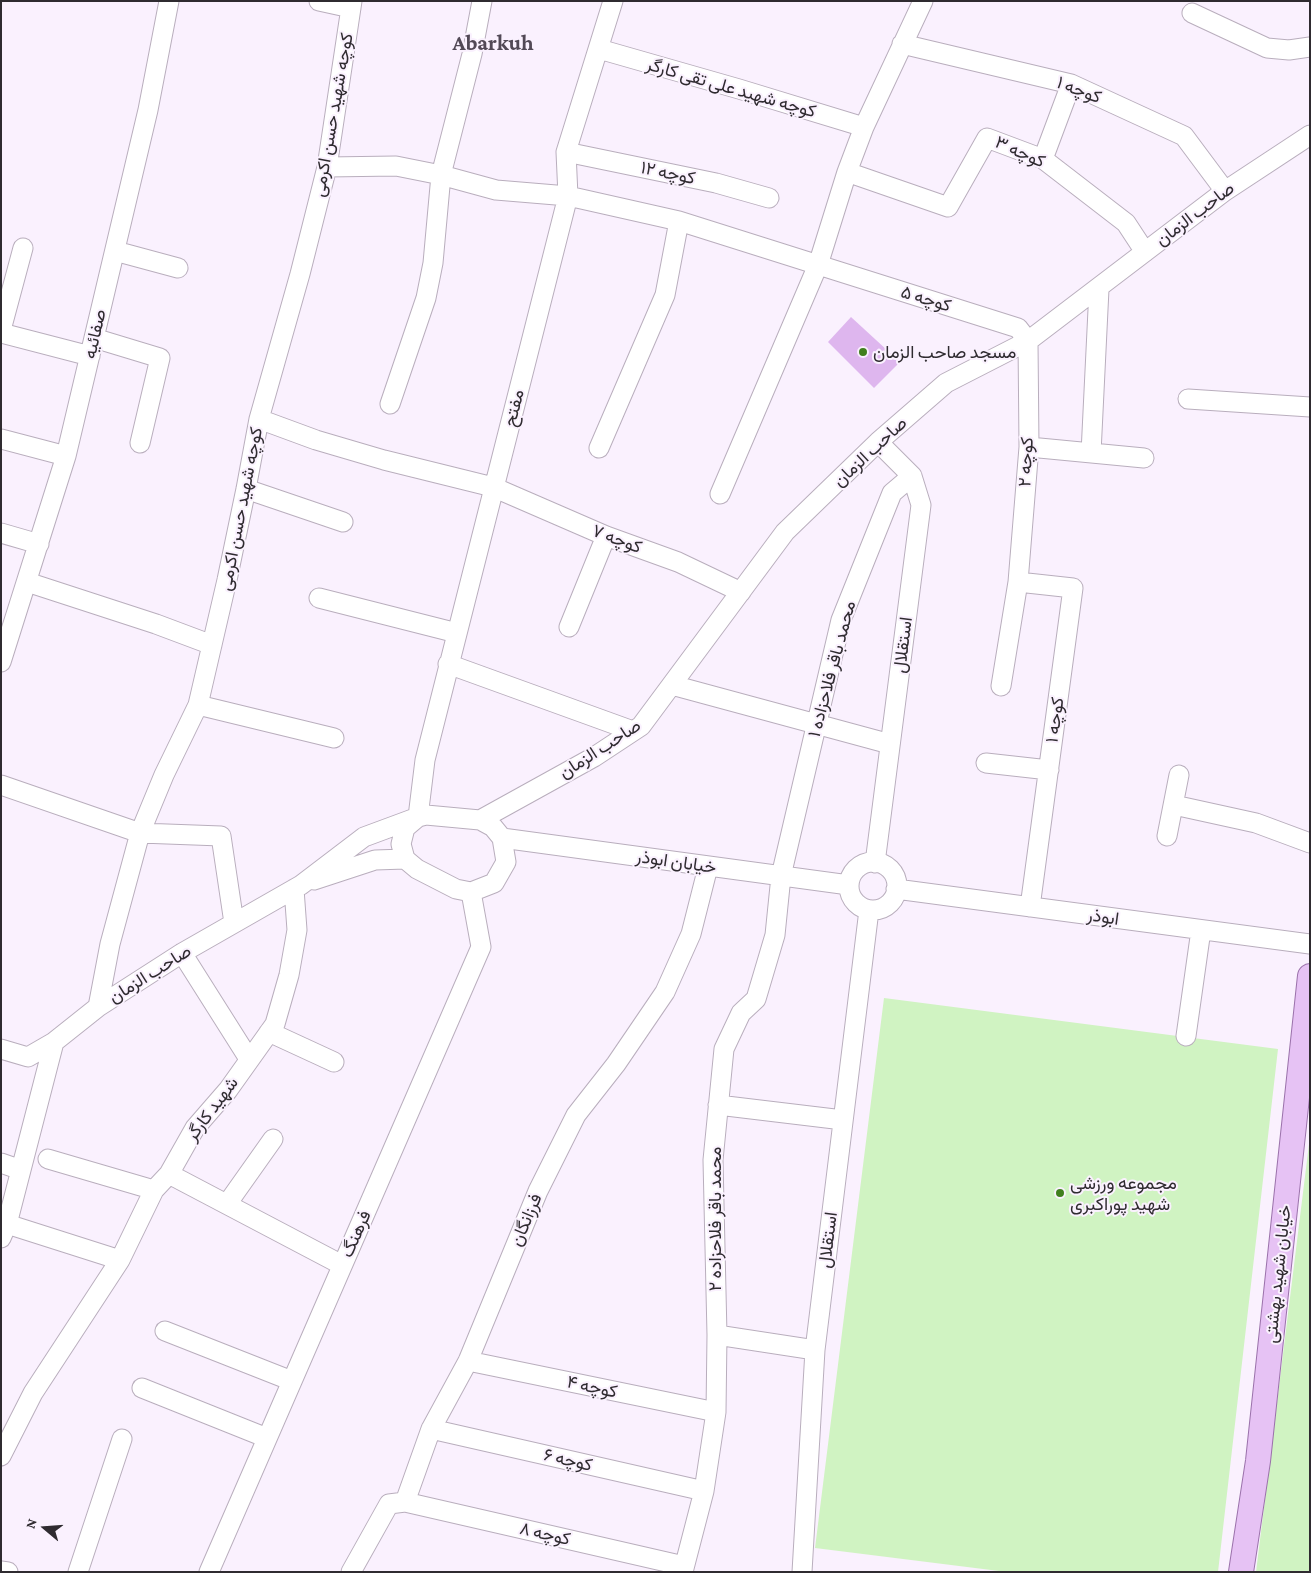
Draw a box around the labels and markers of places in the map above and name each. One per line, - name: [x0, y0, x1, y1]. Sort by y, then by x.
- place label: مسجد صاحب الزمان: [873, 341, 1016, 363]
- marker: مسجد صاحب الزمان: [857, 346, 869, 358]
- place label: مجموعه ورزشی شهید پوراکبری: [1070, 1172, 1177, 1214]
- marker: مجموعه ورزشی شهید پوراکبری: [1054, 1187, 1066, 1199]

